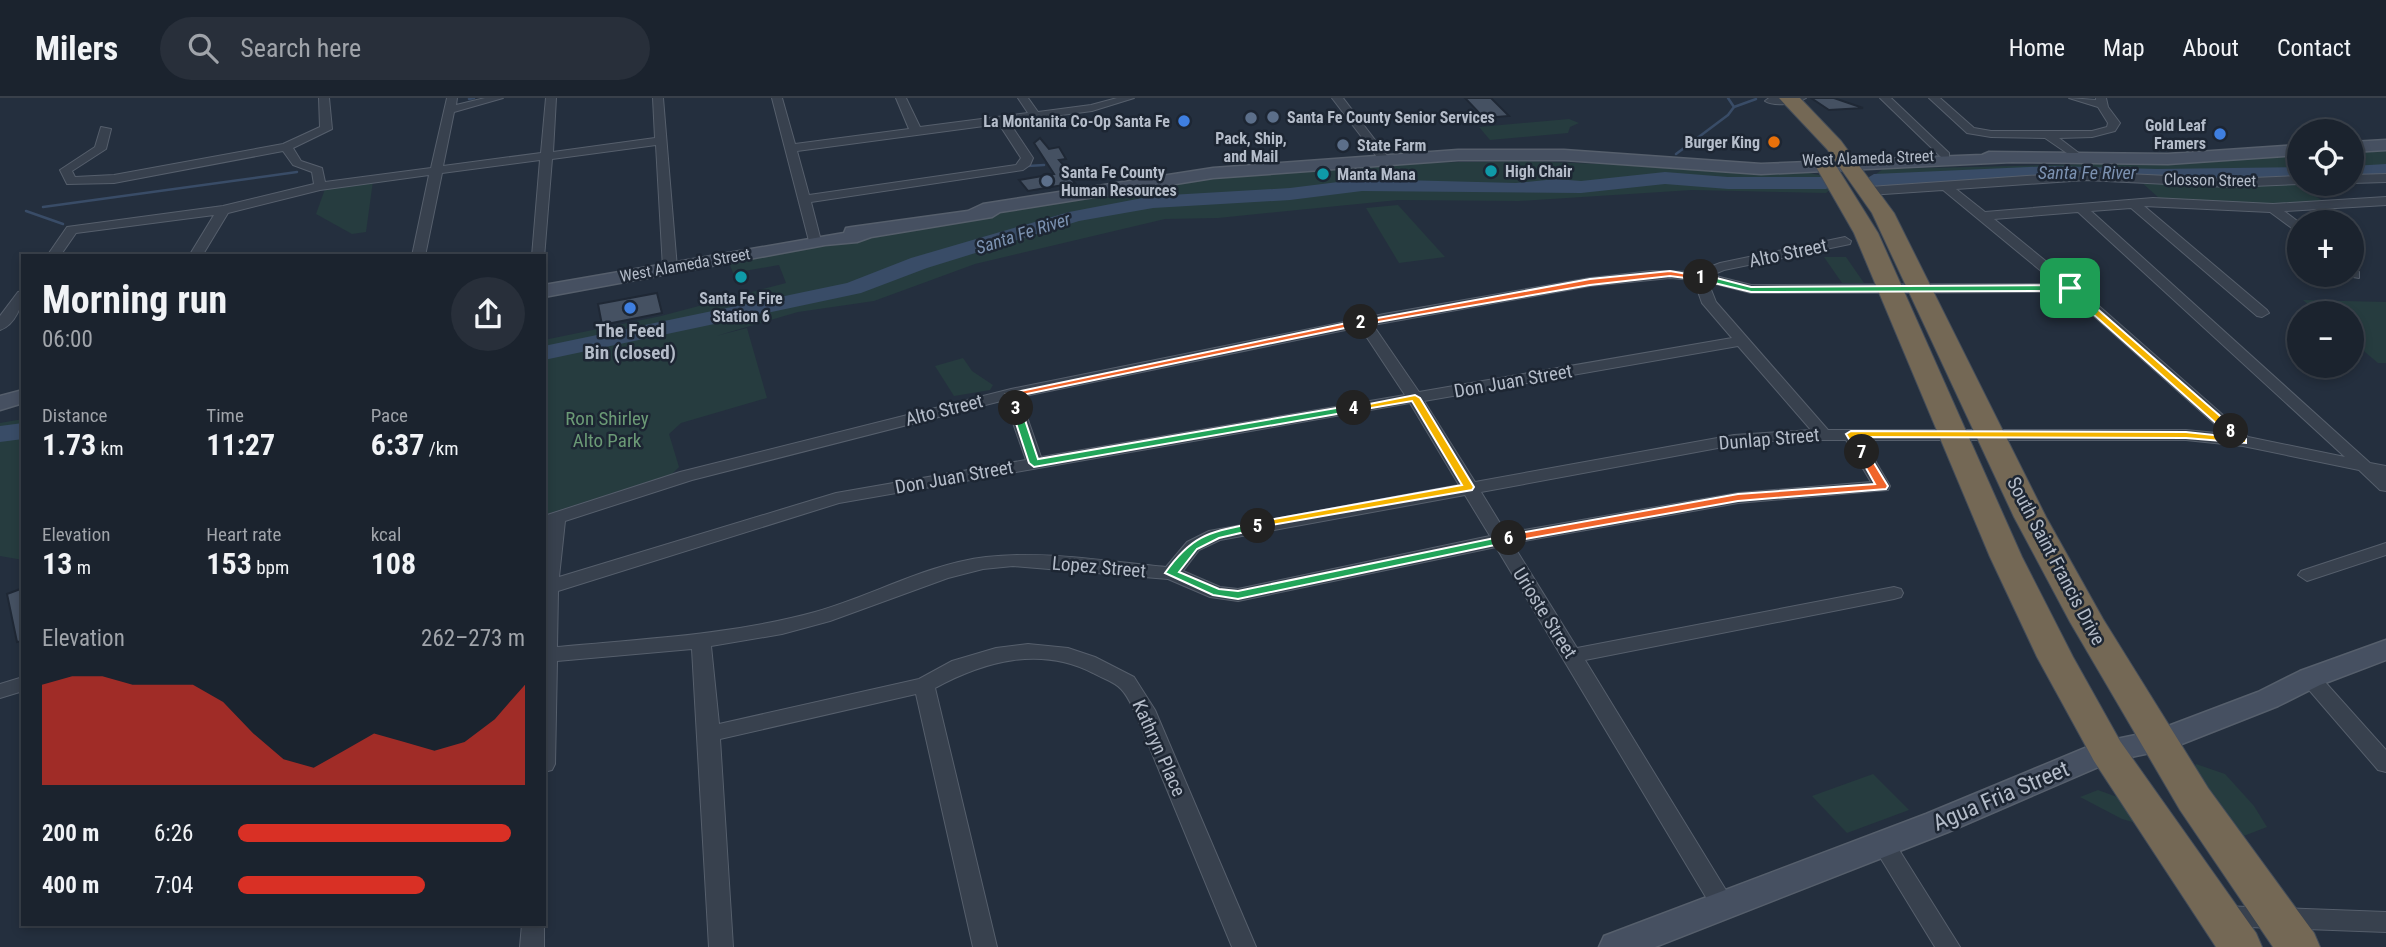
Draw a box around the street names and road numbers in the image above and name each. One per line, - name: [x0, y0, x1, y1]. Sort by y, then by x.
- street label: West Alameda Street: [1802, 146, 1935, 170]
- street label: Closson Street: [2164, 170, 2257, 190]
- street label: Alto Street: [1747, 234, 1829, 272]
- street label: West Alameda Street: [618, 244, 752, 286]
- street label: Don Juan Street: [1452, 359, 1574, 403]
- street label: Alto Street: [903, 389, 985, 431]
- street label: Dunlap Street: [1718, 423, 1820, 455]
- street label: Don Juan Street: [893, 455, 1015, 499]
- street label: South Saint Francis Drive: [2002, 473, 2110, 649]
- street label: Lopez Street: [1051, 551, 1147, 583]
- street label: Urioste Street: [1508, 563, 1582, 663]
- street label: Kathryn Place: [1127, 696, 1191, 800]
- street label: Agua Fria Street: [1929, 755, 2073, 837]

